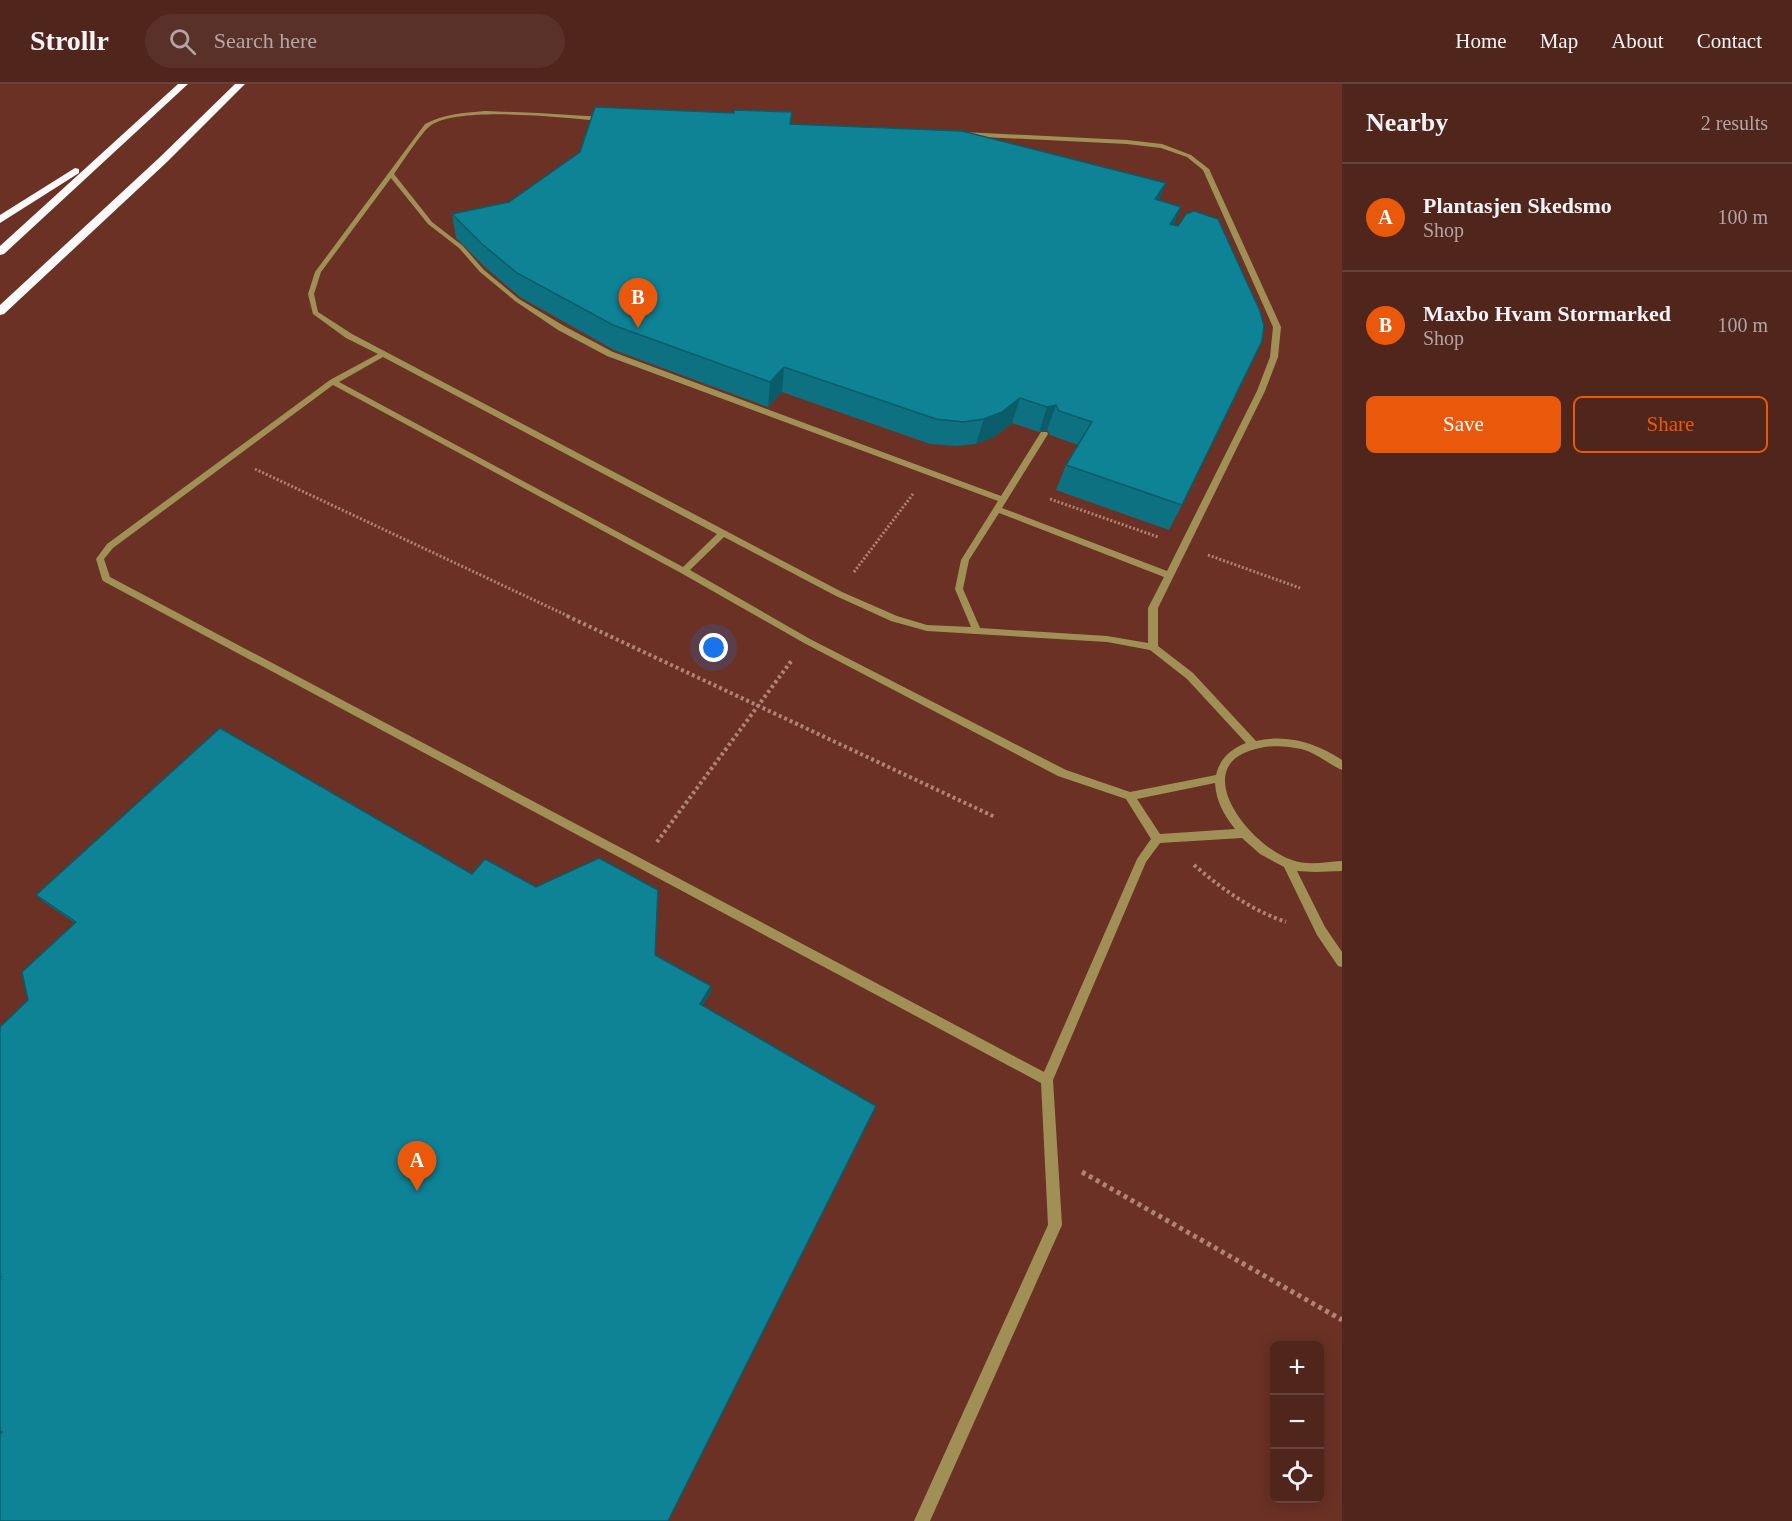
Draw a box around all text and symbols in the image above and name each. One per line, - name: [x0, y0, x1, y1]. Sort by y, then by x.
- search box: [145, 14, 565, 68]
- text: Strollr: [30, 25, 109, 56]
- icon: search: [166, 25, 199, 58]
- text: Search here: [214, 28, 317, 53]
- text: Home: [1455, 29, 1507, 53]
- text: Map: [1540, 29, 1578, 53]
- text: About: [1611, 29, 1664, 53]
- text: Contact: [1697, 29, 1762, 53]
- text: Nearby: [1366, 108, 1448, 137]
- text: 2 results: [1701, 112, 1768, 134]
- text: Plantasjen Skedsmo: [1423, 193, 1612, 218]
- text: A: [1378, 206, 1393, 228]
- text: 100 m: [1717, 206, 1768, 228]
- text: Shop: [1423, 219, 1464, 241]
- pin: B: [618, 278, 658, 328]
- text: Maxbo Hvam Stormarked: [1423, 301, 1671, 326]
- text: B: [1379, 314, 1392, 336]
- text: 100 m: [1717, 314, 1768, 336]
- text: Shop: [1423, 327, 1464, 349]
- button: Save: [1366, 396, 1561, 453]
- button: Share: [1573, 396, 1768, 453]
- your location: [699, 633, 728, 662]
- pin: A: [398, 1142, 436, 1191]
- map controls: [1270, 1341, 1324, 1503]
- button: +: [1270, 1341, 1324, 1395]
- button: −: [1270, 1395, 1324, 1449]
- button: locate: [1270, 1449, 1324, 1503]

